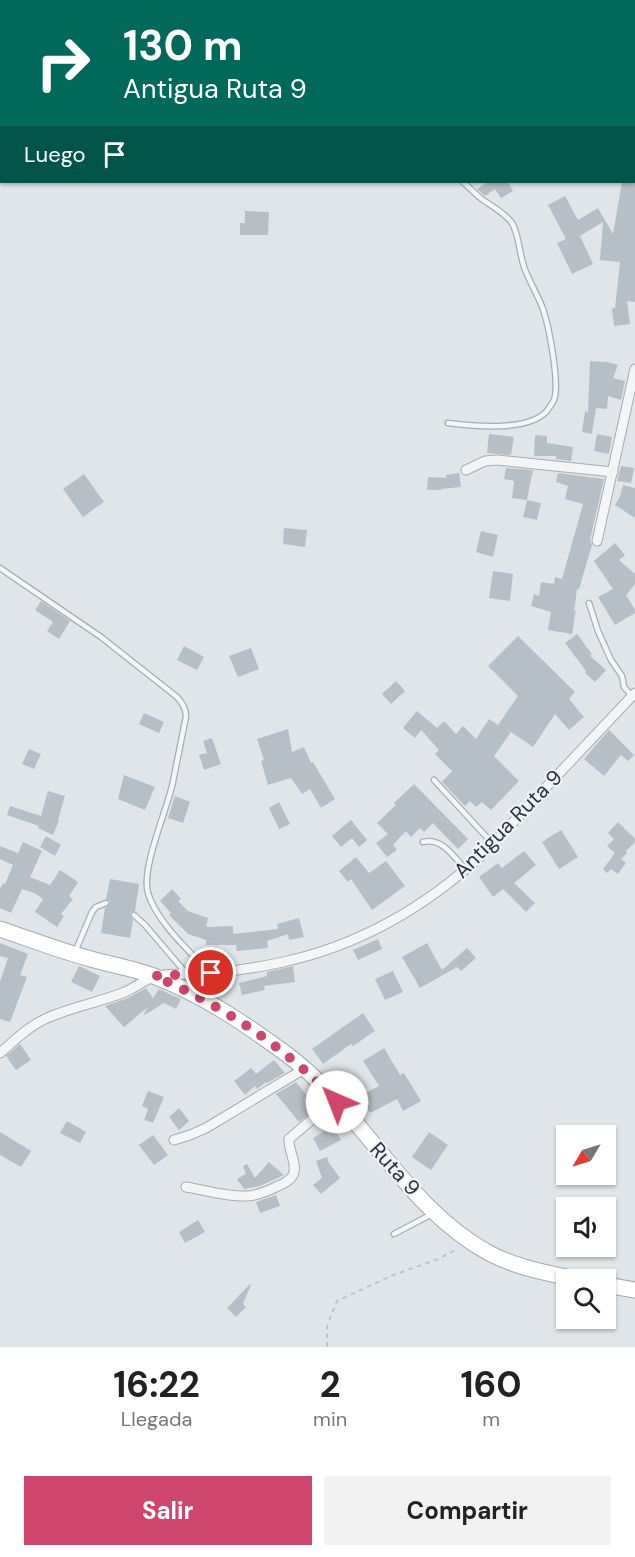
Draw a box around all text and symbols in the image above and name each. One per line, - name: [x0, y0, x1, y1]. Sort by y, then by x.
- text: 130 m: [123, 18, 243, 73]
- icon: right: [24, 24, 102, 102]
- text: Antigua Ruta 9: [123, 71, 307, 106]
- icon: arrive: [98, 138, 131, 171]
- text: Luego: [24, 140, 86, 169]
- street label: Antigua Ruta 9: [448, 764, 568, 884]
- pin: [185, 947, 236, 998]
- icon: arrive: [194, 956, 227, 989]
- position arrow: [305, 1070, 369, 1134]
- north arrow: [556, 1125, 616, 1185]
- map controls: [556, 1125, 616, 1329]
- street label: Ruta 9: [364, 1136, 426, 1202]
- button: sound: [556, 1197, 616, 1257]
- button: search: [556, 1269, 616, 1329]
- text: 16:22: [113, 1361, 200, 1408]
- text: 2: [320, 1361, 341, 1408]
- text: 160: [460, 1361, 522, 1408]
- text: Llegada: [121, 1406, 192, 1432]
- text: min: [313, 1406, 347, 1432]
- text: m: [482, 1406, 500, 1432]
- button: Salir: [24, 1476, 312, 1545]
- button: Compartir: [324, 1476, 611, 1545]

